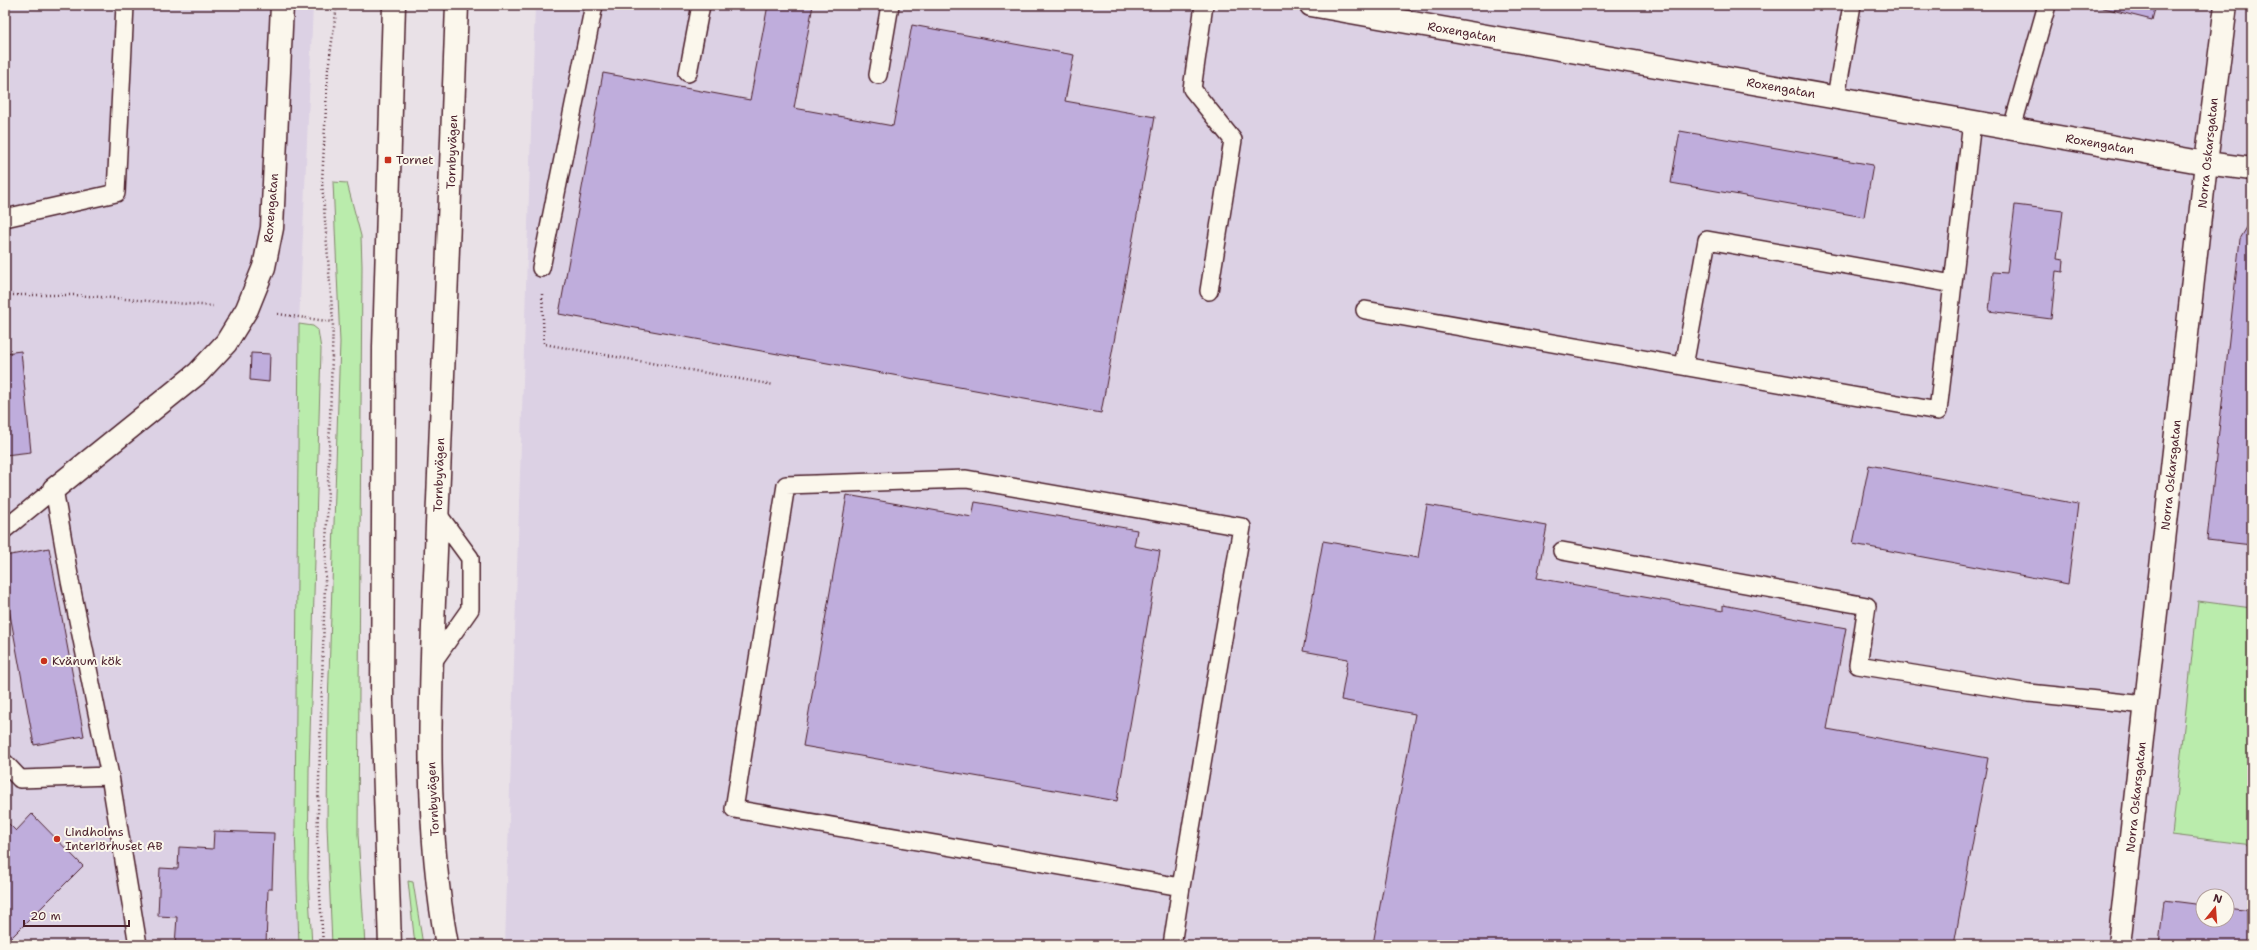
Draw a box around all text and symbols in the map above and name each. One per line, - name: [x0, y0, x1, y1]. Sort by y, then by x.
- street label: Roxengatan: [1426, 18, 1498, 46]
- street label: Roxengatan: [1745, 74, 1817, 102]
- street label: Norra Oskarsgatan: [2194, 97, 2222, 209]
- street label: Tornbyvägen: [443, 115, 461, 189]
- street label: Roxengatan: [2064, 130, 2136, 158]
- place label: Tornet: [396, 152, 434, 168]
- marker: Tornet: [383, 155, 393, 165]
- street label: Roxengatan: [260, 173, 282, 243]
- street label: Norra Oskarsgatan: [2157, 419, 2185, 531]
- street label: Tornbyvägen: [430, 438, 448, 512]
- place label: Kvänum kök: [52, 653, 122, 669]
- marker: Kvänum kök: [39, 656, 49, 666]
- street label: Norra Oskarsgatan: [2122, 741, 2150, 853]
- street label: Tornbyvägen: [423, 761, 443, 837]
- place label: Lindholms Interiörhuset AB: [65, 824, 162, 854]
- marker: Lindholms Interiörhuset AB: [52, 834, 62, 844]
- north arrow: [2195, 888, 2235, 928]
- text: N: [2211, 890, 2224, 907]
- scale bar: [24, 902, 129, 928]
- text: 20 m: [30, 908, 61, 924]

